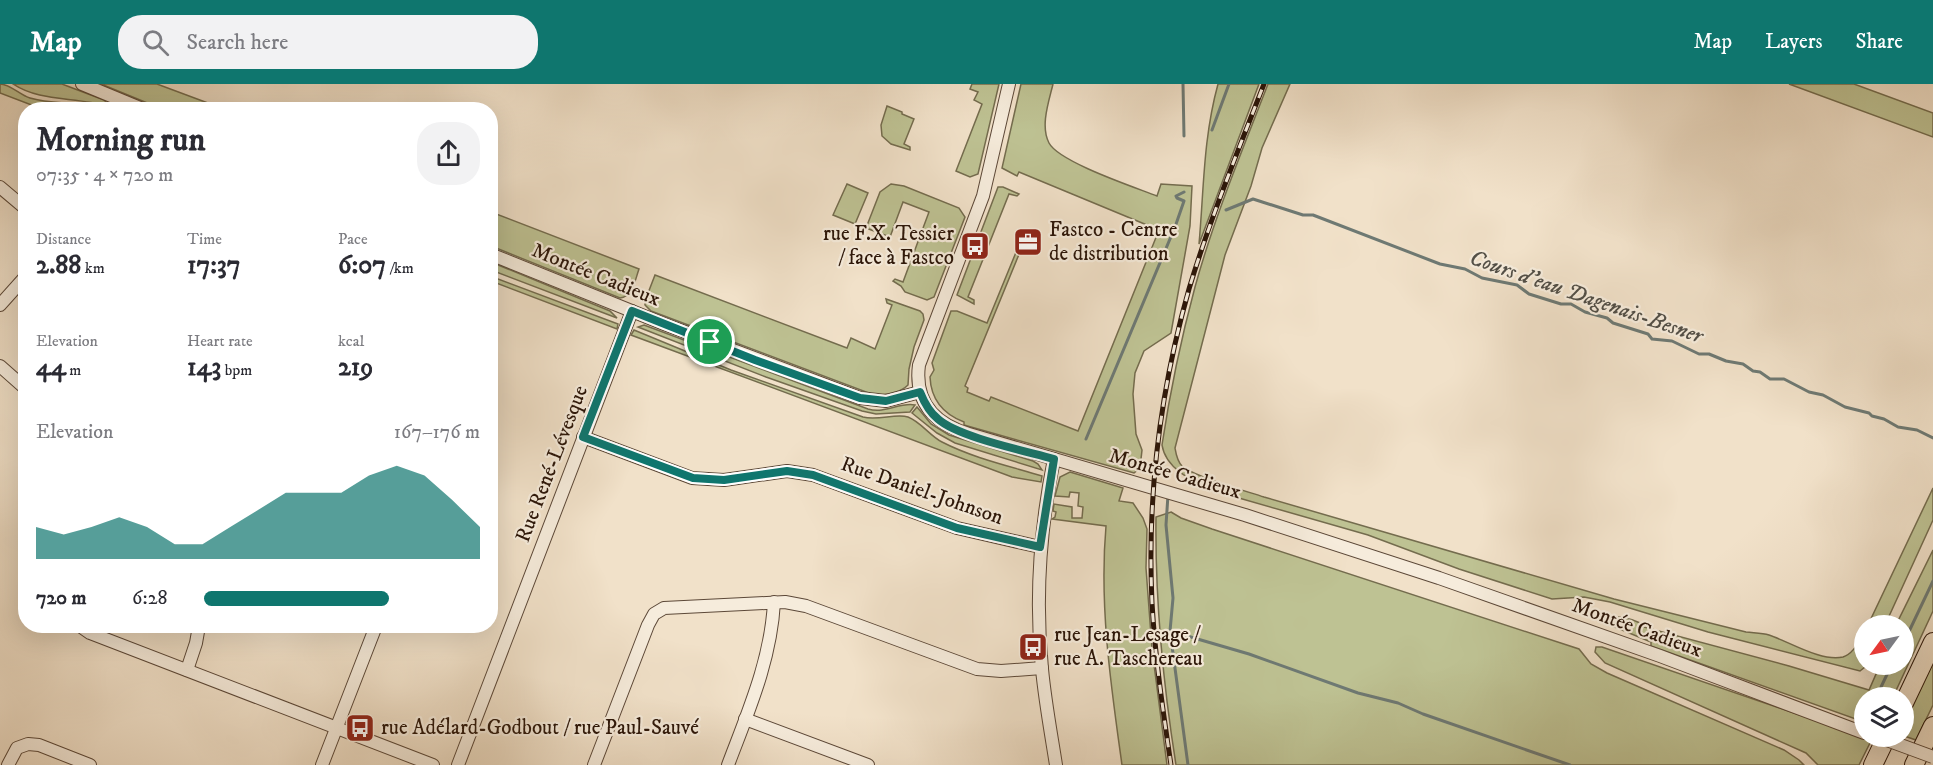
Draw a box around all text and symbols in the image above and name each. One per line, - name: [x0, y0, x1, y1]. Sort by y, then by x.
- search box: [118, 15, 538, 69]
- text: Map: [30, 25, 82, 60]
- icon: search: [139, 26, 172, 59]
- text: Search here: [187, 29, 288, 56]
- text: Map: [1693, 29, 1732, 55]
- text: Layers: [1765, 29, 1823, 55]
- text: Share: [1856, 29, 1903, 55]
- text: Morning run: [36, 120, 205, 161]
- button: share: [417, 122, 480, 185]
- text: 07:35 · 4 × 720 m: [36, 163, 173, 188]
- place label: Fastco - Centre de distribution: [1049, 217, 1178, 267]
- place label: rue F.X. Tessier / face à Fastco: [823, 221, 954, 271]
- office icon: Fastco - Centre de distribution: [1012, 226, 1044, 258]
- text: Distance: [36, 229, 91, 249]
- text: Time: [187, 229, 222, 249]
- text: Pace: [338, 229, 368, 249]
- bus stop icon: rue F.X. Tessier / face à Fastco: [959, 230, 991, 262]
- street label: Montée Cadieux: [528, 237, 664, 313]
- water label: Cours d'eau Dagenais-Besner: [1466, 244, 1708, 350]
- text: 2.88: [36, 249, 81, 282]
- text: 17:37: [187, 249, 240, 282]
- text: 6:07: [338, 249, 386, 282]
- text: km: [81, 258, 105, 278]
- text: /km: [386, 258, 414, 278]
- pin: [684, 316, 735, 367]
- icon: arrive: [693, 325, 726, 358]
- text: Elevation: [36, 331, 98, 351]
- text: Heart rate: [187, 331, 253, 351]
- text: kcal: [338, 331, 364, 351]
- text: 44: [36, 351, 66, 384]
- text: 143: [187, 351, 221, 384]
- text: 219: [338, 351, 373, 384]
- text: m: [66, 360, 81, 380]
- text: bpm: [221, 360, 252, 380]
- street label: Rue René-Lévesque: [510, 382, 594, 546]
- text: Elevation: [36, 420, 113, 445]
- text: 167–176 m: [394, 420, 480, 445]
- street label: Montée Cadieux: [1106, 443, 1244, 505]
- street label: Rue Daniel-Johnson: [837, 451, 1007, 531]
- text: 720 m: [36, 586, 86, 611]
- text: 6:28: [132, 586, 167, 611]
- street label: Montée Cadieux: [1568, 592, 1706, 664]
- north arrow: [1854, 615, 1914, 675]
- map controls: [1854, 615, 1914, 747]
- place label: rue Jean-Lesage / rue A. Taschereau: [1054, 622, 1203, 672]
- bus stop icon: rue Jean-Lesage / rue A. Taschereau: [1017, 631, 1049, 663]
- button: layers: [1854, 687, 1914, 747]
- bus stop icon: rue Adélard-Godbout / rue Paul-Sauvé: [344, 712, 376, 744]
- place label: rue Adélard-Godbout / rue Paul-Sauvé: [381, 715, 699, 741]

